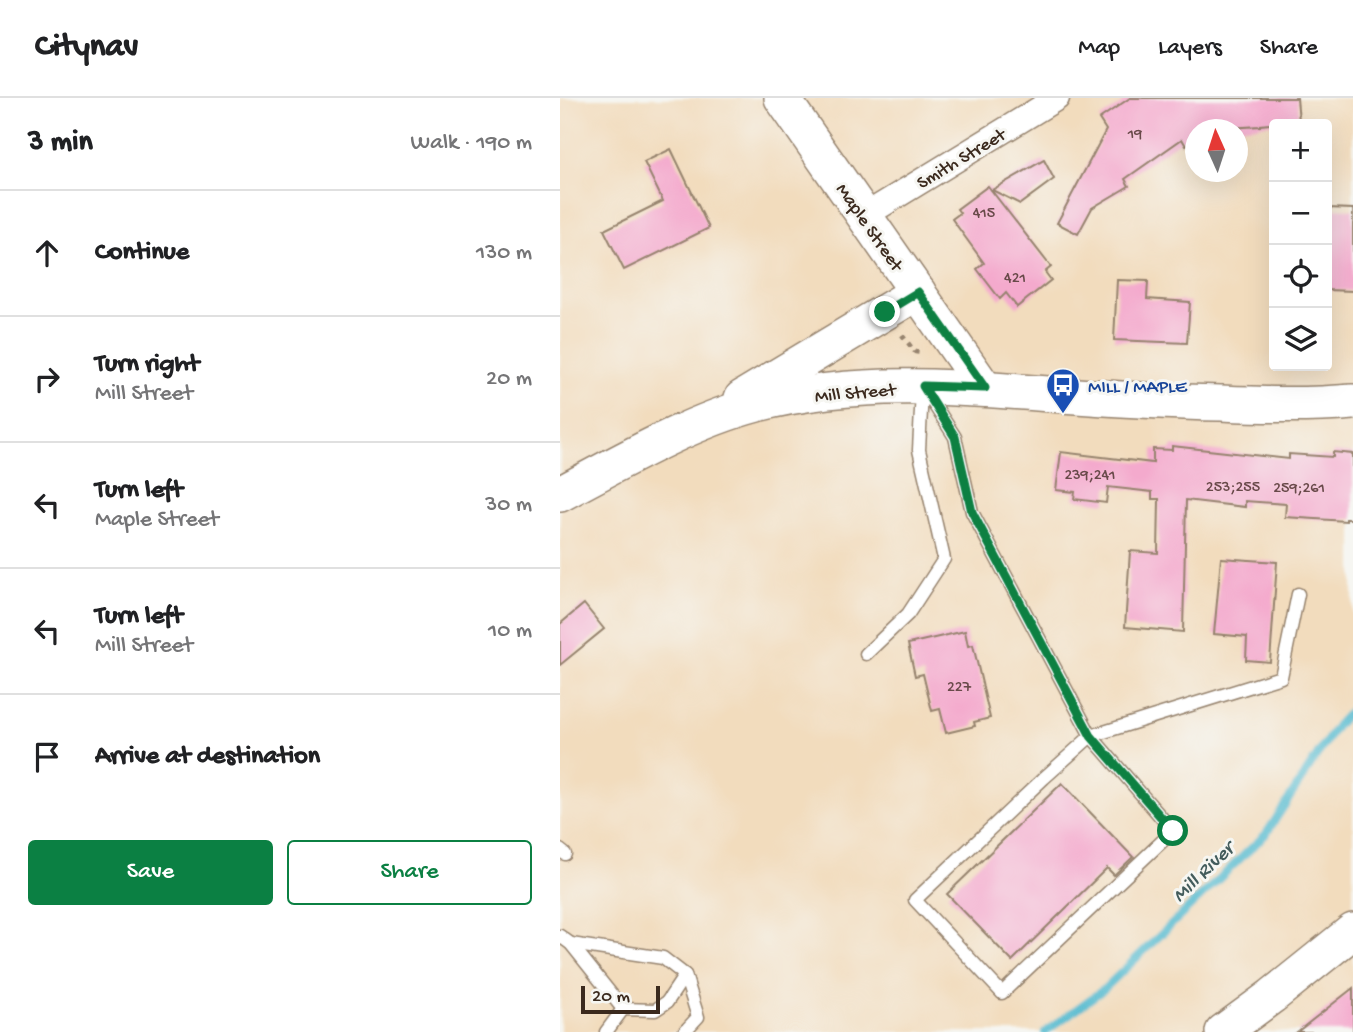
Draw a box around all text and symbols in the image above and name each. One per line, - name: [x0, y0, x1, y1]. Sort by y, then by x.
- text: Citynav: [35, 29, 138, 67]
- text: Map: [1078, 34, 1120, 63]
- text: Layers: [1158, 34, 1222, 63]
- text: Share: [1260, 34, 1318, 63]
- north arrow: [1185, 119, 1248, 182]
- map controls: [1269, 119, 1332, 371]
- button: +: [1269, 119, 1332, 182]
- street label: Smith Street: [913, 123, 1012, 195]
- text: 3 min: [28, 126, 93, 161]
- house number: 19: [1127, 126, 1142, 145]
- text: Walk · 190 m: [411, 130, 532, 157]
- street label: Maple Street: [829, 180, 908, 278]
- button: −: [1269, 182, 1332, 245]
- house number: 415: [973, 205, 995, 224]
- icon: ahead: [28, 234, 66, 272]
- text: Continue: [95, 238, 189, 269]
- text: 130 m: [476, 240, 532, 267]
- button: locate: [1269, 245, 1332, 308]
- house number: 421: [1004, 270, 1026, 289]
- route end: [869, 296, 900, 327]
- button: layers: [1269, 308, 1332, 371]
- text: Turn right: [95, 350, 199, 381]
- icon: right: [28, 360, 66, 398]
- text: 20 m: [486, 366, 532, 393]
- bus stop icon: MILL / MAPLE: [1044, 366, 1082, 415]
- place label: MILL / MAPLE: [1088, 377, 1188, 400]
- street label: Mill Street: [814, 379, 899, 409]
- text: Mill Street: [95, 381, 193, 408]
- house number: 239;241: [1064, 467, 1116, 486]
- text: Turn left: [95, 476, 183, 507]
- house number: 253;255: [1206, 479, 1260, 498]
- house number: 259;261: [1273, 480, 1325, 499]
- icon: left: [28, 486, 66, 524]
- text: 30 m: [485, 492, 532, 519]
- text: Maple Street: [95, 507, 219, 534]
- text: Turn left: [95, 602, 183, 633]
- icon: left: [28, 612, 66, 650]
- text: 10 m: [488, 618, 532, 645]
- text: Mill Street: [95, 633, 193, 660]
- house number: 227: [947, 679, 972, 698]
- icon: arrive: [28, 738, 66, 776]
- text: Arrive at destination: [95, 742, 320, 773]
- route start: [1157, 815, 1188, 846]
- water label: Mill River: [1168, 835, 1244, 909]
- button: Save: [28, 840, 273, 905]
- button: Share: [287, 840, 532, 905]
- scale bar: [581, 983, 660, 1015]
- text: 20 m: [592, 986, 630, 1009]

